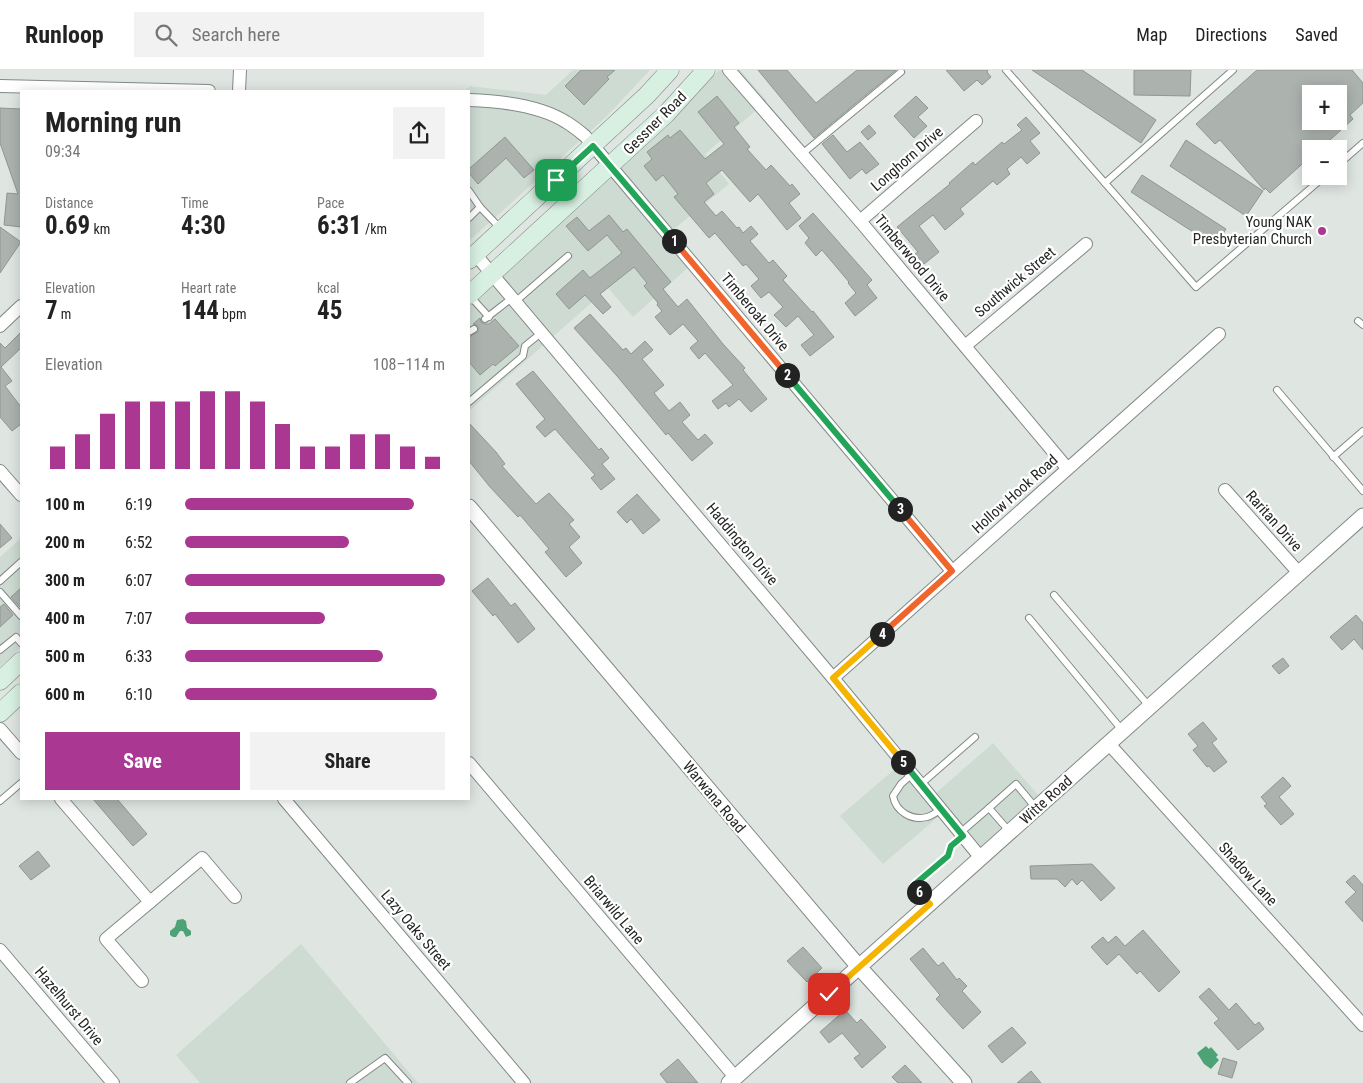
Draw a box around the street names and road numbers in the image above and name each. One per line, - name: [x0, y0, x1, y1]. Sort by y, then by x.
- street label: Gessner Road: [620, 88, 690, 158]
- street label: Longhorn Drive: [867, 123, 947, 195]
- street label: Timberwood Drive: [871, 211, 953, 305]
- street label: Southwick Street: [971, 243, 1059, 321]
- street label: Timberoak Drive: [717, 269, 793, 355]
- street label: Hollow Hook Road: [968, 451, 1062, 537]
- street label: Raritan Drive: [1242, 487, 1306, 555]
- street label: Haddington Drive: [702, 499, 782, 589]
- street label: Warwana Road: [679, 758, 749, 836]
- street label: Witte Road: [1016, 772, 1076, 828]
- street label: Shadow Lane: [1215, 839, 1281, 909]
- street label: Briarwild Lane: [580, 872, 648, 948]
- street label: Lazy Oaks Street: [377, 886, 455, 974]
- street label: Hazelhurst Drive: [31, 963, 107, 1049]

